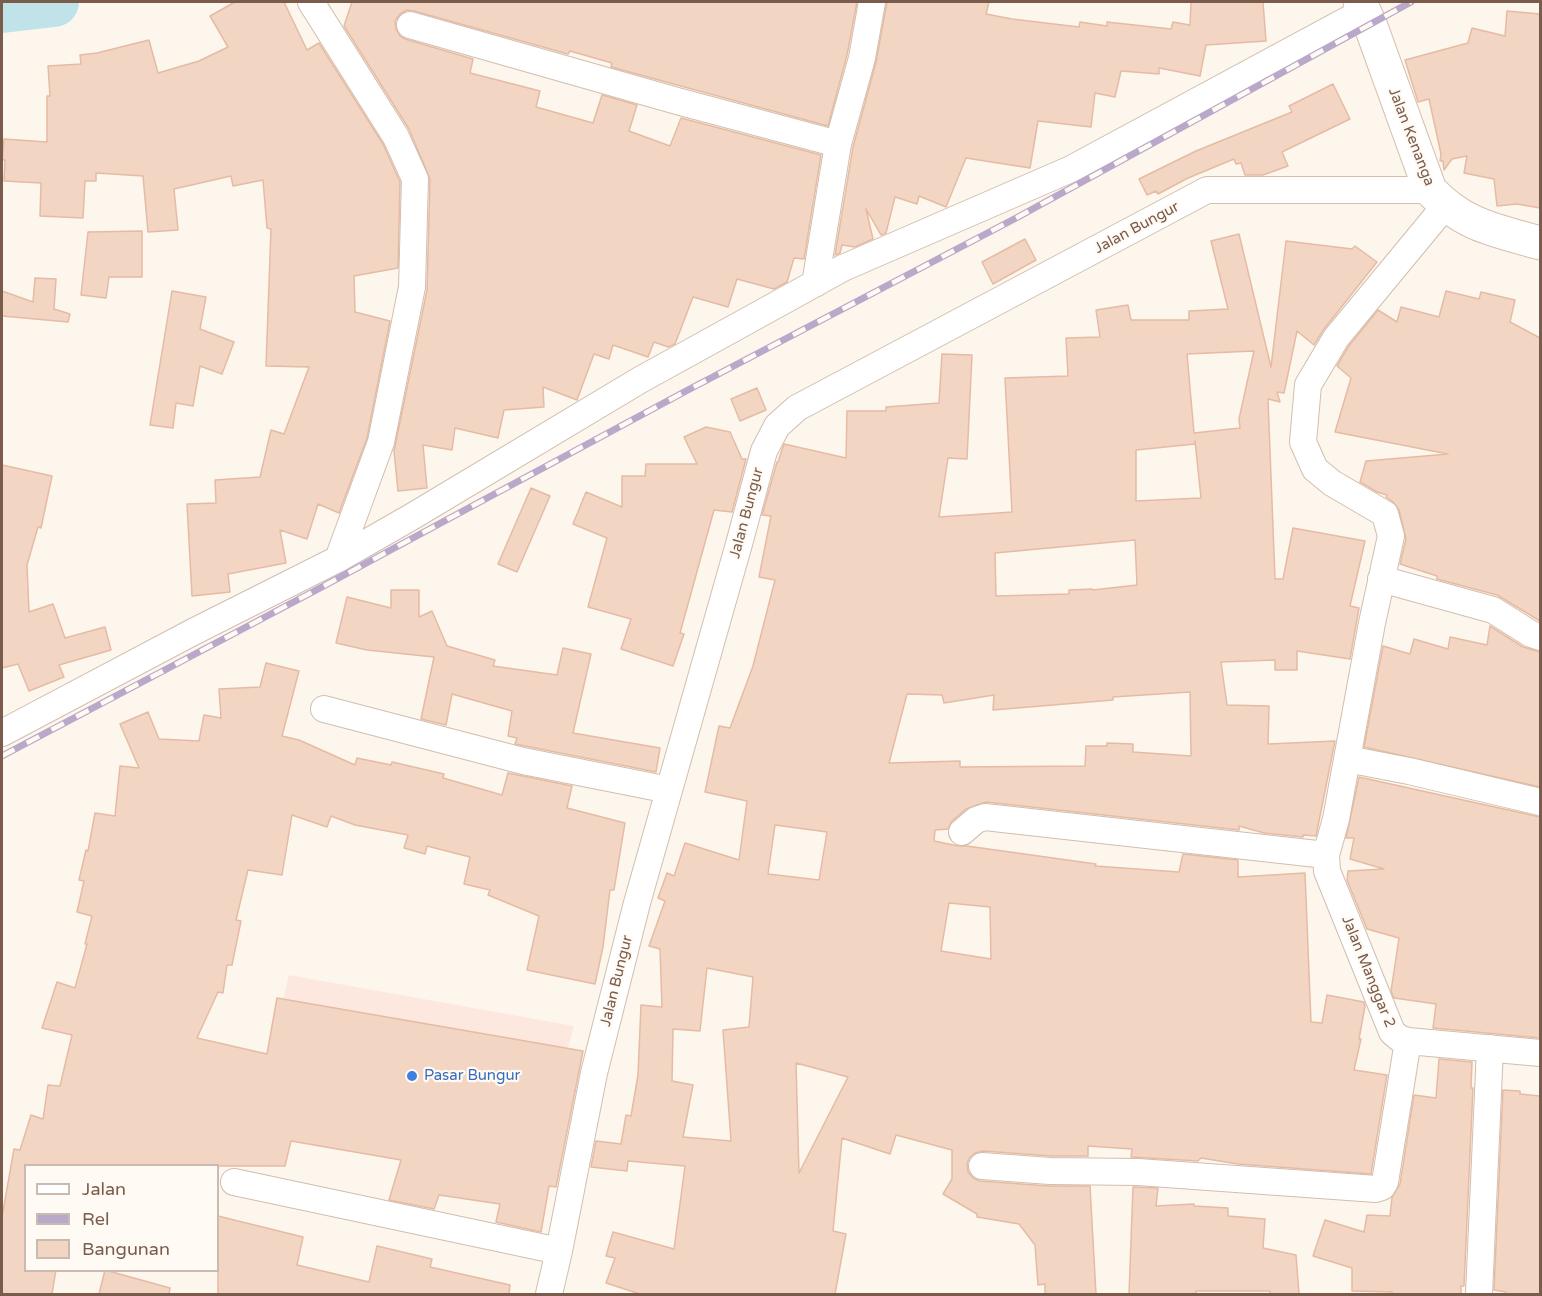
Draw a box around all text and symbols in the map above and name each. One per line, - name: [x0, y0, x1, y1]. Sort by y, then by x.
- street label: Jalan Kenanga: [1384, 85, 1438, 189]
- street label: Jalan Bungur: [1091, 198, 1183, 258]
- street label: Jalan Bungur: [726, 466, 768, 560]
- street label: Jalan Manggar 2: [1337, 913, 1399, 1031]
- street label: Jalan Bungur: [597, 933, 637, 1029]
- place label: Pasar Bungur: [424, 1067, 520, 1085]
- marker: Pasar Bungur: [405, 1069, 419, 1083]
- legend: [24, 1164, 219, 1272]
- text: Jalan: [82, 1178, 126, 1200]
- text: Rel: [82, 1208, 110, 1230]
- text: Bangunan: [82, 1238, 170, 1260]

